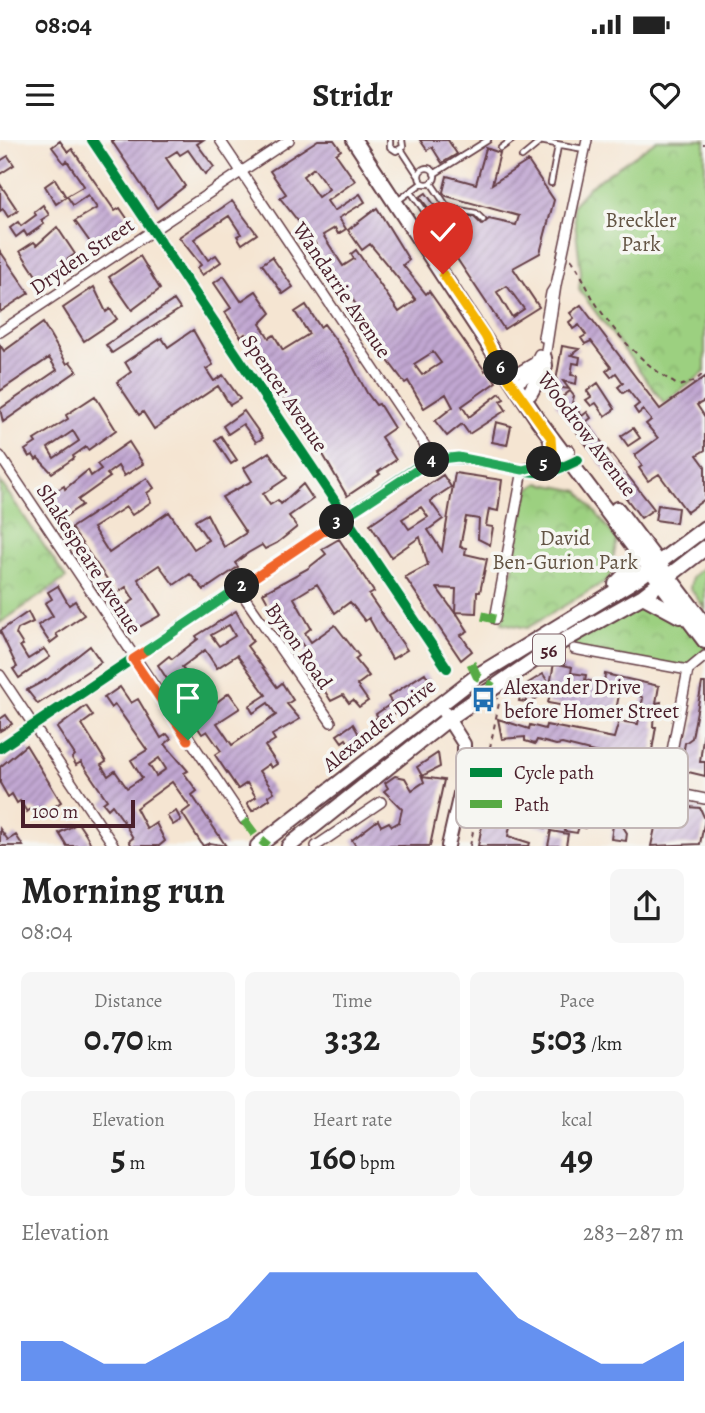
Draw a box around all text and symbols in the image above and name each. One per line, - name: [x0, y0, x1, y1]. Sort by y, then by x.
- text: 08:04: [35, 7, 92, 42]
- text: Stridr: [312, 73, 393, 117]
- icon: menu: [21, 76, 59, 114]
- icon: heart: [646, 76, 684, 114]
- pin: [413, 202, 473, 274]
- park label: Breckler Park: [605, 206, 677, 258]
- street label: Dryden Street: [24, 211, 140, 301]
- icon: check: [424, 213, 462, 251]
- street label: Wandarrie Avenue: [286, 216, 398, 363]
- street label: Spencer Avenue: [235, 329, 335, 457]
- pin: 6: [484, 350, 518, 386]
- text: 6: [496, 354, 505, 380]
- street label: Woodrow Avenue: [530, 365, 643, 502]
- pin: 4: [414, 442, 450, 478]
- text: 4: [427, 446, 436, 472]
- pin: 5: [526, 446, 562, 482]
- text: 5: [539, 450, 548, 476]
- street label: Shakespeare Avenue: [30, 478, 148, 640]
- pin: 3: [320, 504, 354, 540]
- text: 3: [332, 508, 341, 534]
- park label: David Ben-Gurion Park: [492, 524, 638, 576]
- pin: 2: [224, 568, 260, 604]
- text: 2: [237, 572, 246, 598]
- street label: Byron Road: [259, 597, 339, 695]
- road number: 56: [533, 635, 565, 666]
- pin: [158, 668, 218, 740]
- street label: Alexander Drive: [316, 672, 442, 779]
- place label: Alexander Drive before Homer Street: [503, 673, 679, 725]
- icon: arrive: [169, 679, 207, 717]
- bus stop icon: Alexander Drive before Homer Street: [470, 685, 498, 713]
- legend: [456, 748, 688, 828]
- text: Cycle path: [514, 760, 594, 786]
- text: Path: [514, 792, 549, 818]
- scale bar: [21, 797, 135, 829]
- text: 100 m: [32, 799, 78, 825]
- text: Morning run: [21, 864, 225, 916]
- button: share: [610, 869, 684, 943]
- text: 08:04: [21, 916, 73, 947]
- text: Distance: [94, 988, 162, 1014]
- text: Time: [333, 988, 372, 1014]
- text: Pace: [559, 988, 594, 1014]
- text: 0.70: [84, 1014, 144, 1062]
- text: 3:32: [325, 1014, 380, 1062]
- text: 5:03: [531, 1014, 587, 1062]
- text: km: [144, 1031, 173, 1057]
- text: /km: [587, 1031, 622, 1057]
- text: Elevation: [92, 1107, 165, 1133]
- text: Heart rate: [313, 1107, 392, 1133]
- text: kcal: [562, 1107, 592, 1133]
- text: 5: [111, 1133, 126, 1181]
- text: 160: [310, 1133, 356, 1181]
- text: 49: [560, 1133, 593, 1181]
- text: m: [126, 1150, 145, 1176]
- text: bpm: [356, 1150, 395, 1176]
- text: Elevation: [21, 1217, 109, 1248]
- text: 283–287 m: [583, 1217, 684, 1248]

